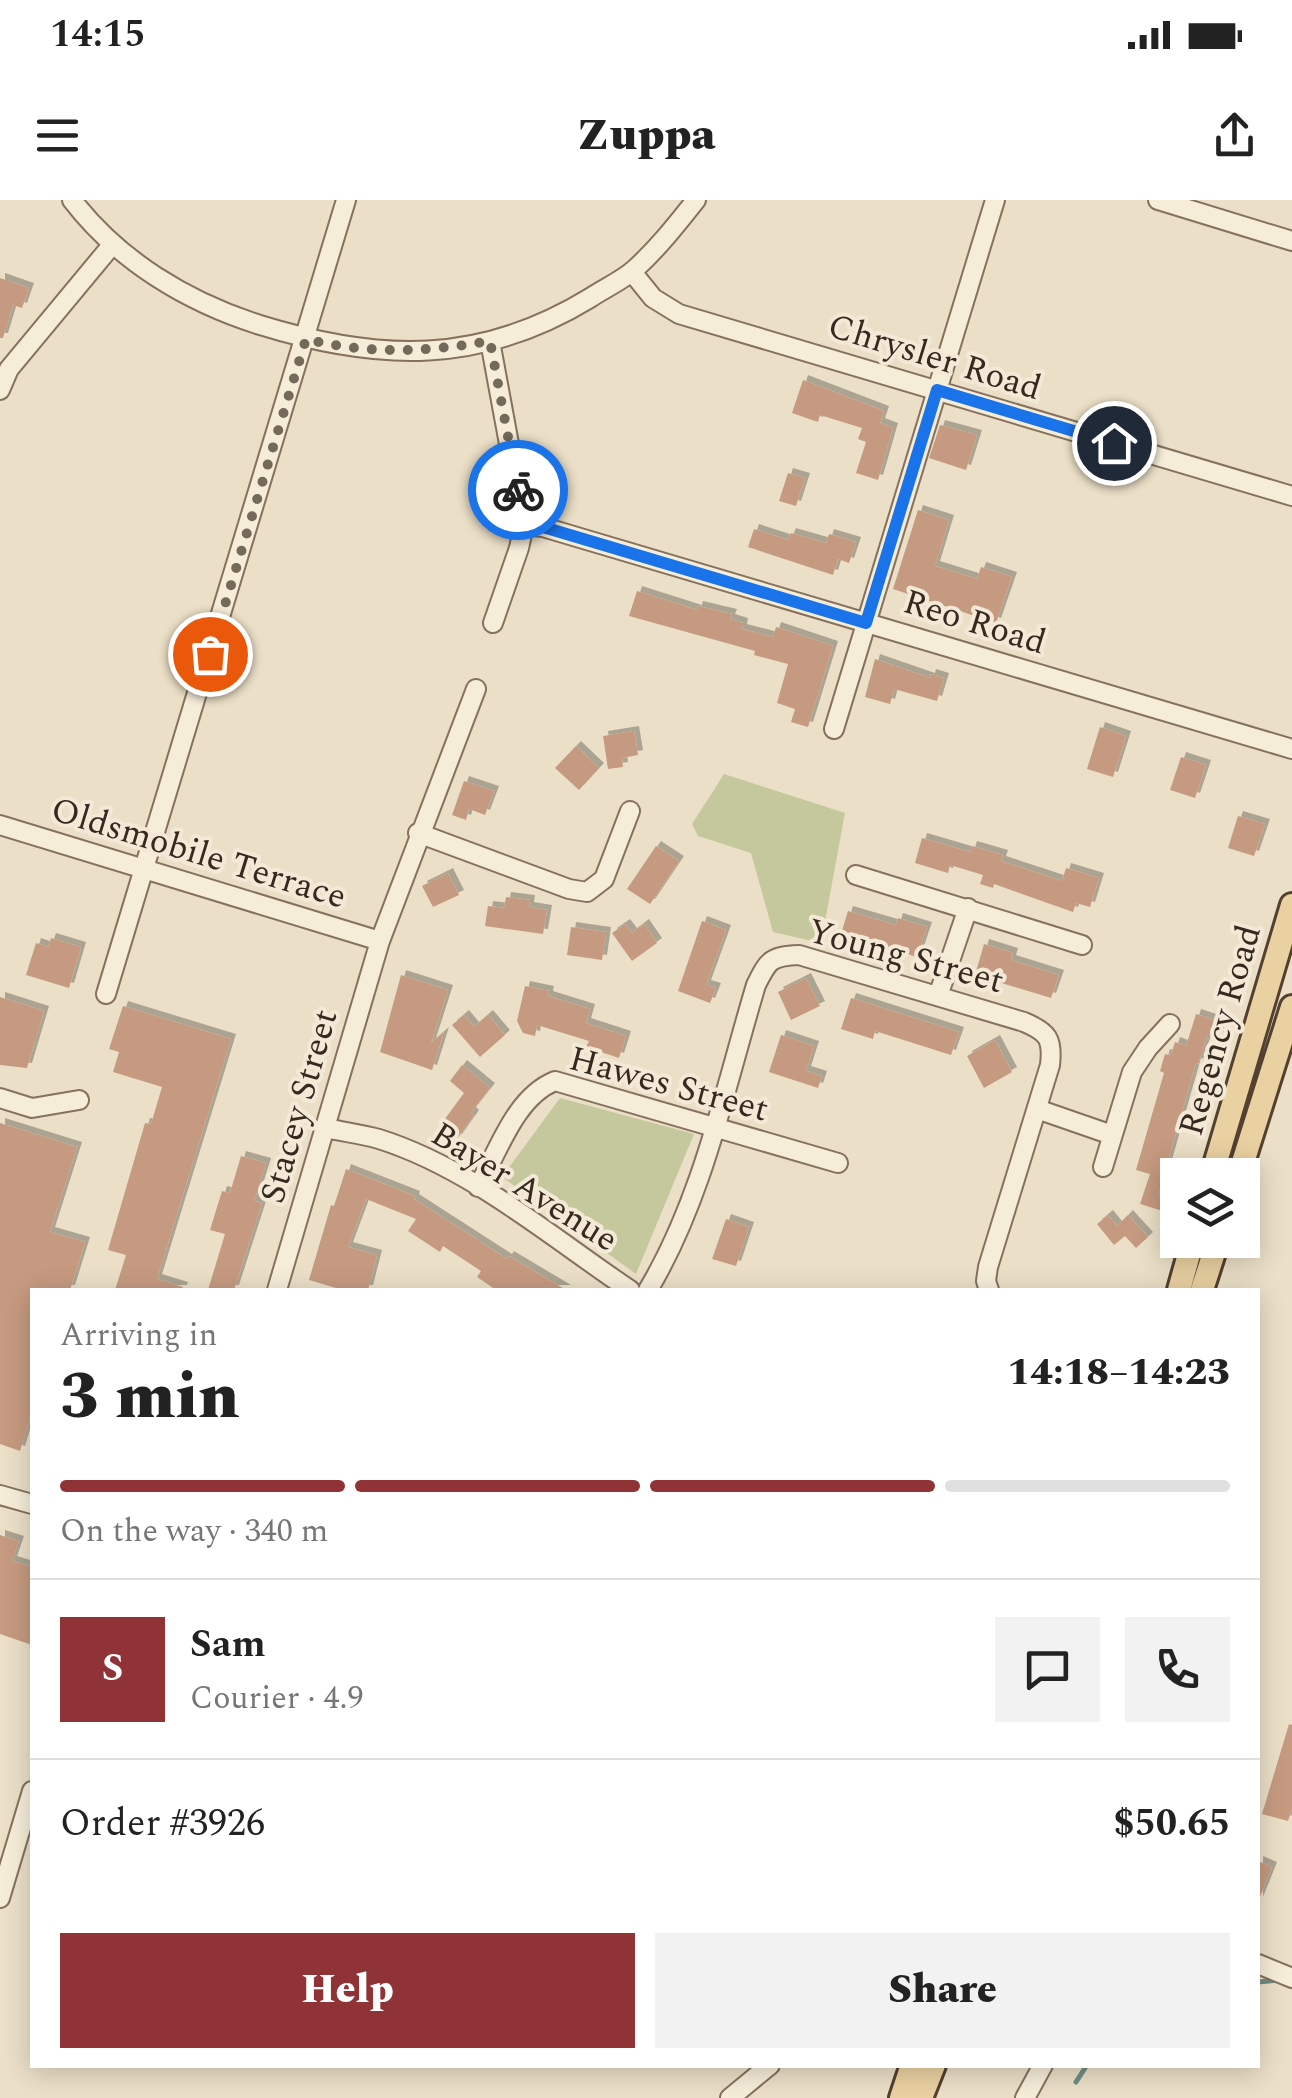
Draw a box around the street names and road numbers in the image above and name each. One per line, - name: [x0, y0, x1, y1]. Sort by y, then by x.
- street label: Chrysler Road: [821, 300, 1048, 415]
- street label: Reo Road: [897, 576, 1052, 669]
- street label: Oldsmobile Terrace: [44, 783, 353, 924]
- street label: Young Street: [802, 905, 1010, 1008]
- street label: Regency Road: [1165, 919, 1276, 1142]
- street label: Stacey Street: [246, 1003, 352, 1210]
- street label: Hawes Street: [563, 1032, 774, 1137]
- street label: Bayer Avenue: [420, 1109, 628, 1266]

